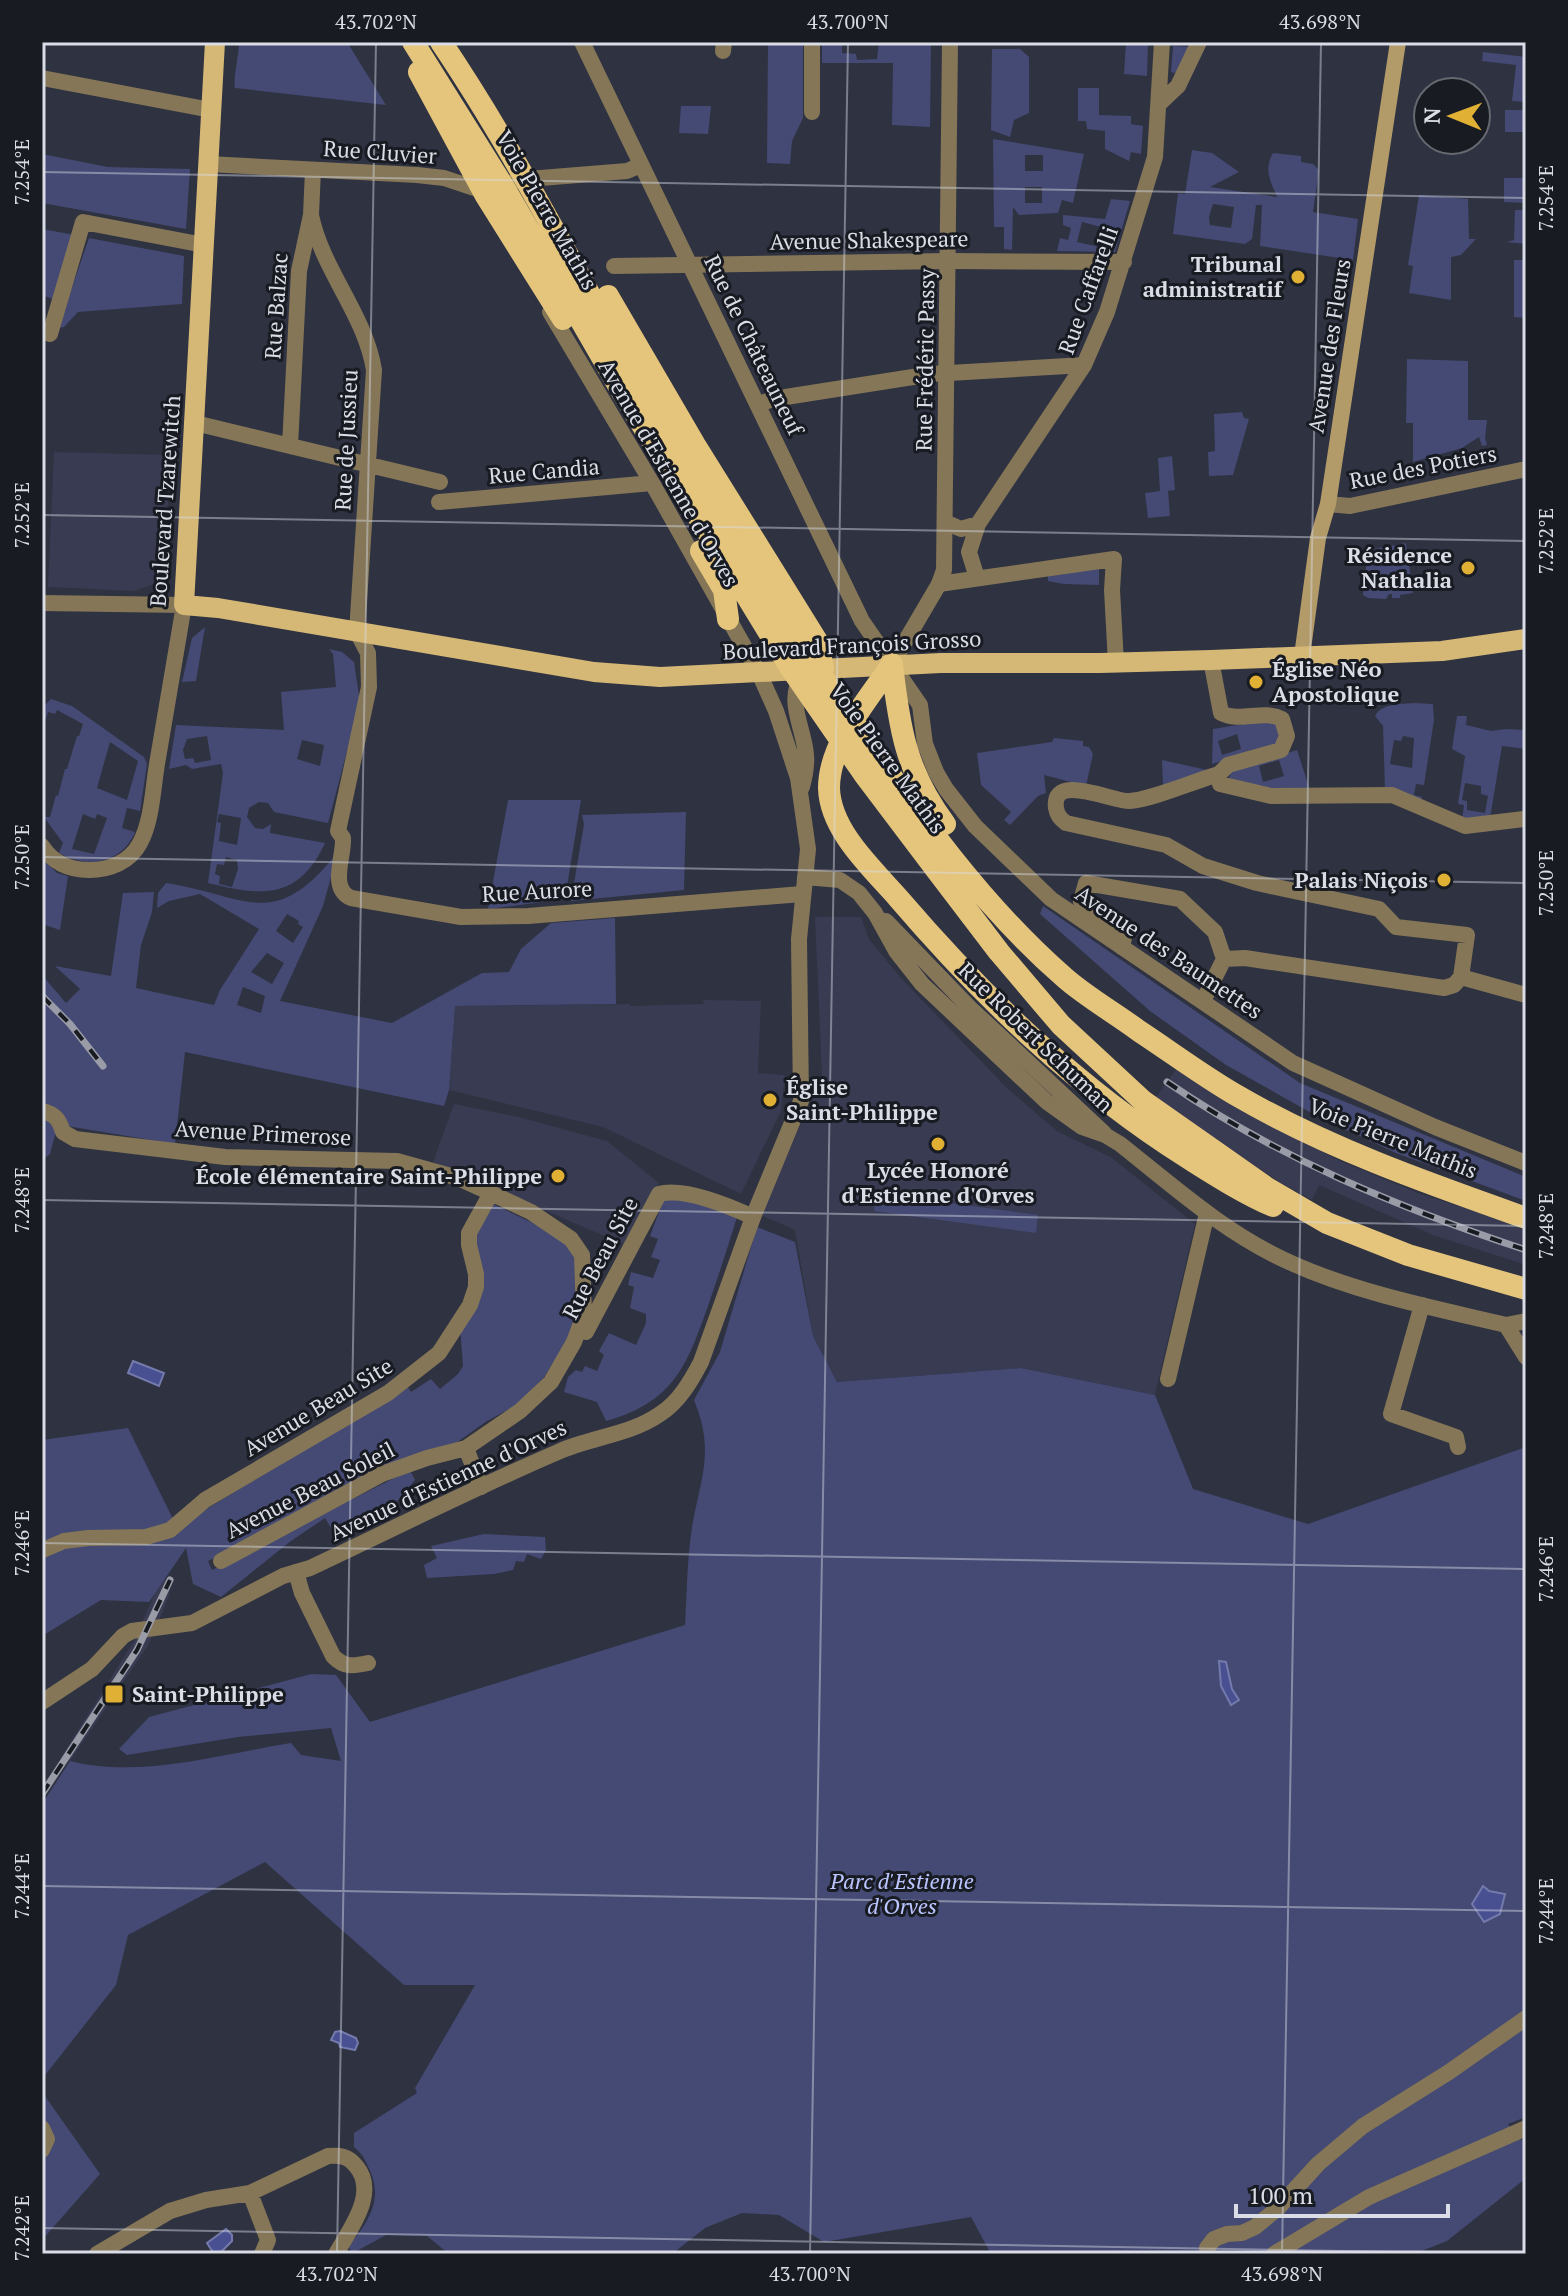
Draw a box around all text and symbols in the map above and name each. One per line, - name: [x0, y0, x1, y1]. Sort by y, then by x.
- text: 43.702°N: [335, 8, 417, 35]
- text: 43.700°N: [807, 8, 889, 35]
- text: 43.698°N: [1279, 8, 1361, 35]
- north arrow: [1412, 76, 1492, 156]
- text: N: [1417, 107, 1446, 124]
- street label: Voie Pierre Mathis: [490, 125, 605, 295]
- street label: Rue Cluvier: [322, 133, 438, 170]
- text: 7.254°E: [8, 139, 35, 205]
- text: 7.254°E: [1532, 165, 1559, 231]
- street label: Rue Caffarelli: [1051, 222, 1124, 358]
- street label: Avenue Shakespeare: [769, 223, 969, 256]
- place label: Tribunal administratif: [1143, 249, 1284, 303]
- street label: Rue de Châteauneuf: [698, 250, 811, 441]
- street label: Rue Balzac: [257, 252, 294, 360]
- street label: Avenue des Fleurs: [1300, 257, 1357, 435]
- street label: Rue Frédéric Passy: [908, 267, 941, 452]
- marker: Tribunal administratif: [1289, 268, 1307, 286]
- street label: Avenue d'Estienne d'Orves: [592, 354, 747, 592]
- street label: Rue de Jussieu: [327, 368, 364, 511]
- street label: Boulevard Tzarewitch: [143, 394, 186, 608]
- street label: Rue des Potiers: [1347, 438, 1499, 495]
- street label: Rue Candia: [487, 451, 601, 490]
- text: 7.252°E: [8, 482, 35, 548]
- text: 7.252°E: [1532, 508, 1559, 574]
- place label: Résidence Nathalia: [1347, 540, 1452, 594]
- marker: Résidence Nathalia: [1459, 559, 1477, 577]
- street label: Boulevard François Grosso: [722, 623, 982, 666]
- place label: Église Néo Apostolique: [1272, 654, 1400, 708]
- marker: Église Néo Apostolique: [1247, 673, 1265, 691]
- street label: Voie Pierre Mathis: [824, 676, 953, 839]
- text: 7.250°E: [8, 824, 35, 890]
- text: 7.250°E: [1532, 850, 1559, 916]
- place label: Palais Niçois: [1294, 865, 1428, 894]
- marker: Palais Niçois: [1435, 871, 1453, 889]
- street label: Rue Aurore: [481, 873, 593, 908]
- street label: Avenue des Baumettes: [1070, 878, 1268, 1025]
- street label: Rue Robert Schuman: [953, 955, 1120, 1118]
- place label: Église Saint-Philippe: [786, 1072, 938, 1126]
- street label: Voie Pierre Mathis: [1304, 1090, 1482, 1185]
- marker: Église Saint-Philippe: [761, 1091, 779, 1109]
- street label: Avenue Primerose: [174, 1113, 352, 1152]
- marker: Lycée Honoré d'Estienne d'Orves: [929, 1135, 947, 1153]
- place label: Lycée Honoré d'Estienne d'Orves: [841, 1155, 1035, 1209]
- place label: École élémentaire Saint-Philippe: [196, 1161, 542, 1190]
- text: 7.248°E: [8, 1167, 35, 1233]
- marker: École élémentaire Saint-Philippe: [549, 1167, 567, 1185]
- street label: Rue Beau Site: [555, 1192, 644, 1324]
- text: 7.248°E: [1532, 1193, 1559, 1259]
- street label: Avenue Beau Site: [238, 1351, 398, 1462]
- street label: Avenue d'Estienne d'Orves: [325, 1412, 571, 1547]
- street label: Avenue Beau Soleil: [220, 1434, 399, 1545]
- text: 7.246°E: [8, 1510, 35, 1576]
- text: 7.246°E: [1532, 1536, 1559, 1602]
- place label: Saint-Philippe: [132, 1679, 284, 1708]
- marker: Saint-Philippe: [103, 1683, 125, 1705]
- text: 7.244°E: [8, 1853, 35, 1919]
- park label: Parc d'Estienne d'Orves: [829, 1866, 974, 1920]
- text: 7.244°E: [1532, 1878, 1559, 1944]
- scale bar: [1236, 2168, 1448, 2218]
- text: 100 m: [1248, 2179, 1313, 2211]
- text: 7.242°E: [8, 2195, 35, 2261]
- text: 43.702°N: [296, 2260, 378, 2287]
- text: 43.700°N: [769, 2260, 851, 2287]
- text: 43.698°N: [1241, 2260, 1323, 2287]

